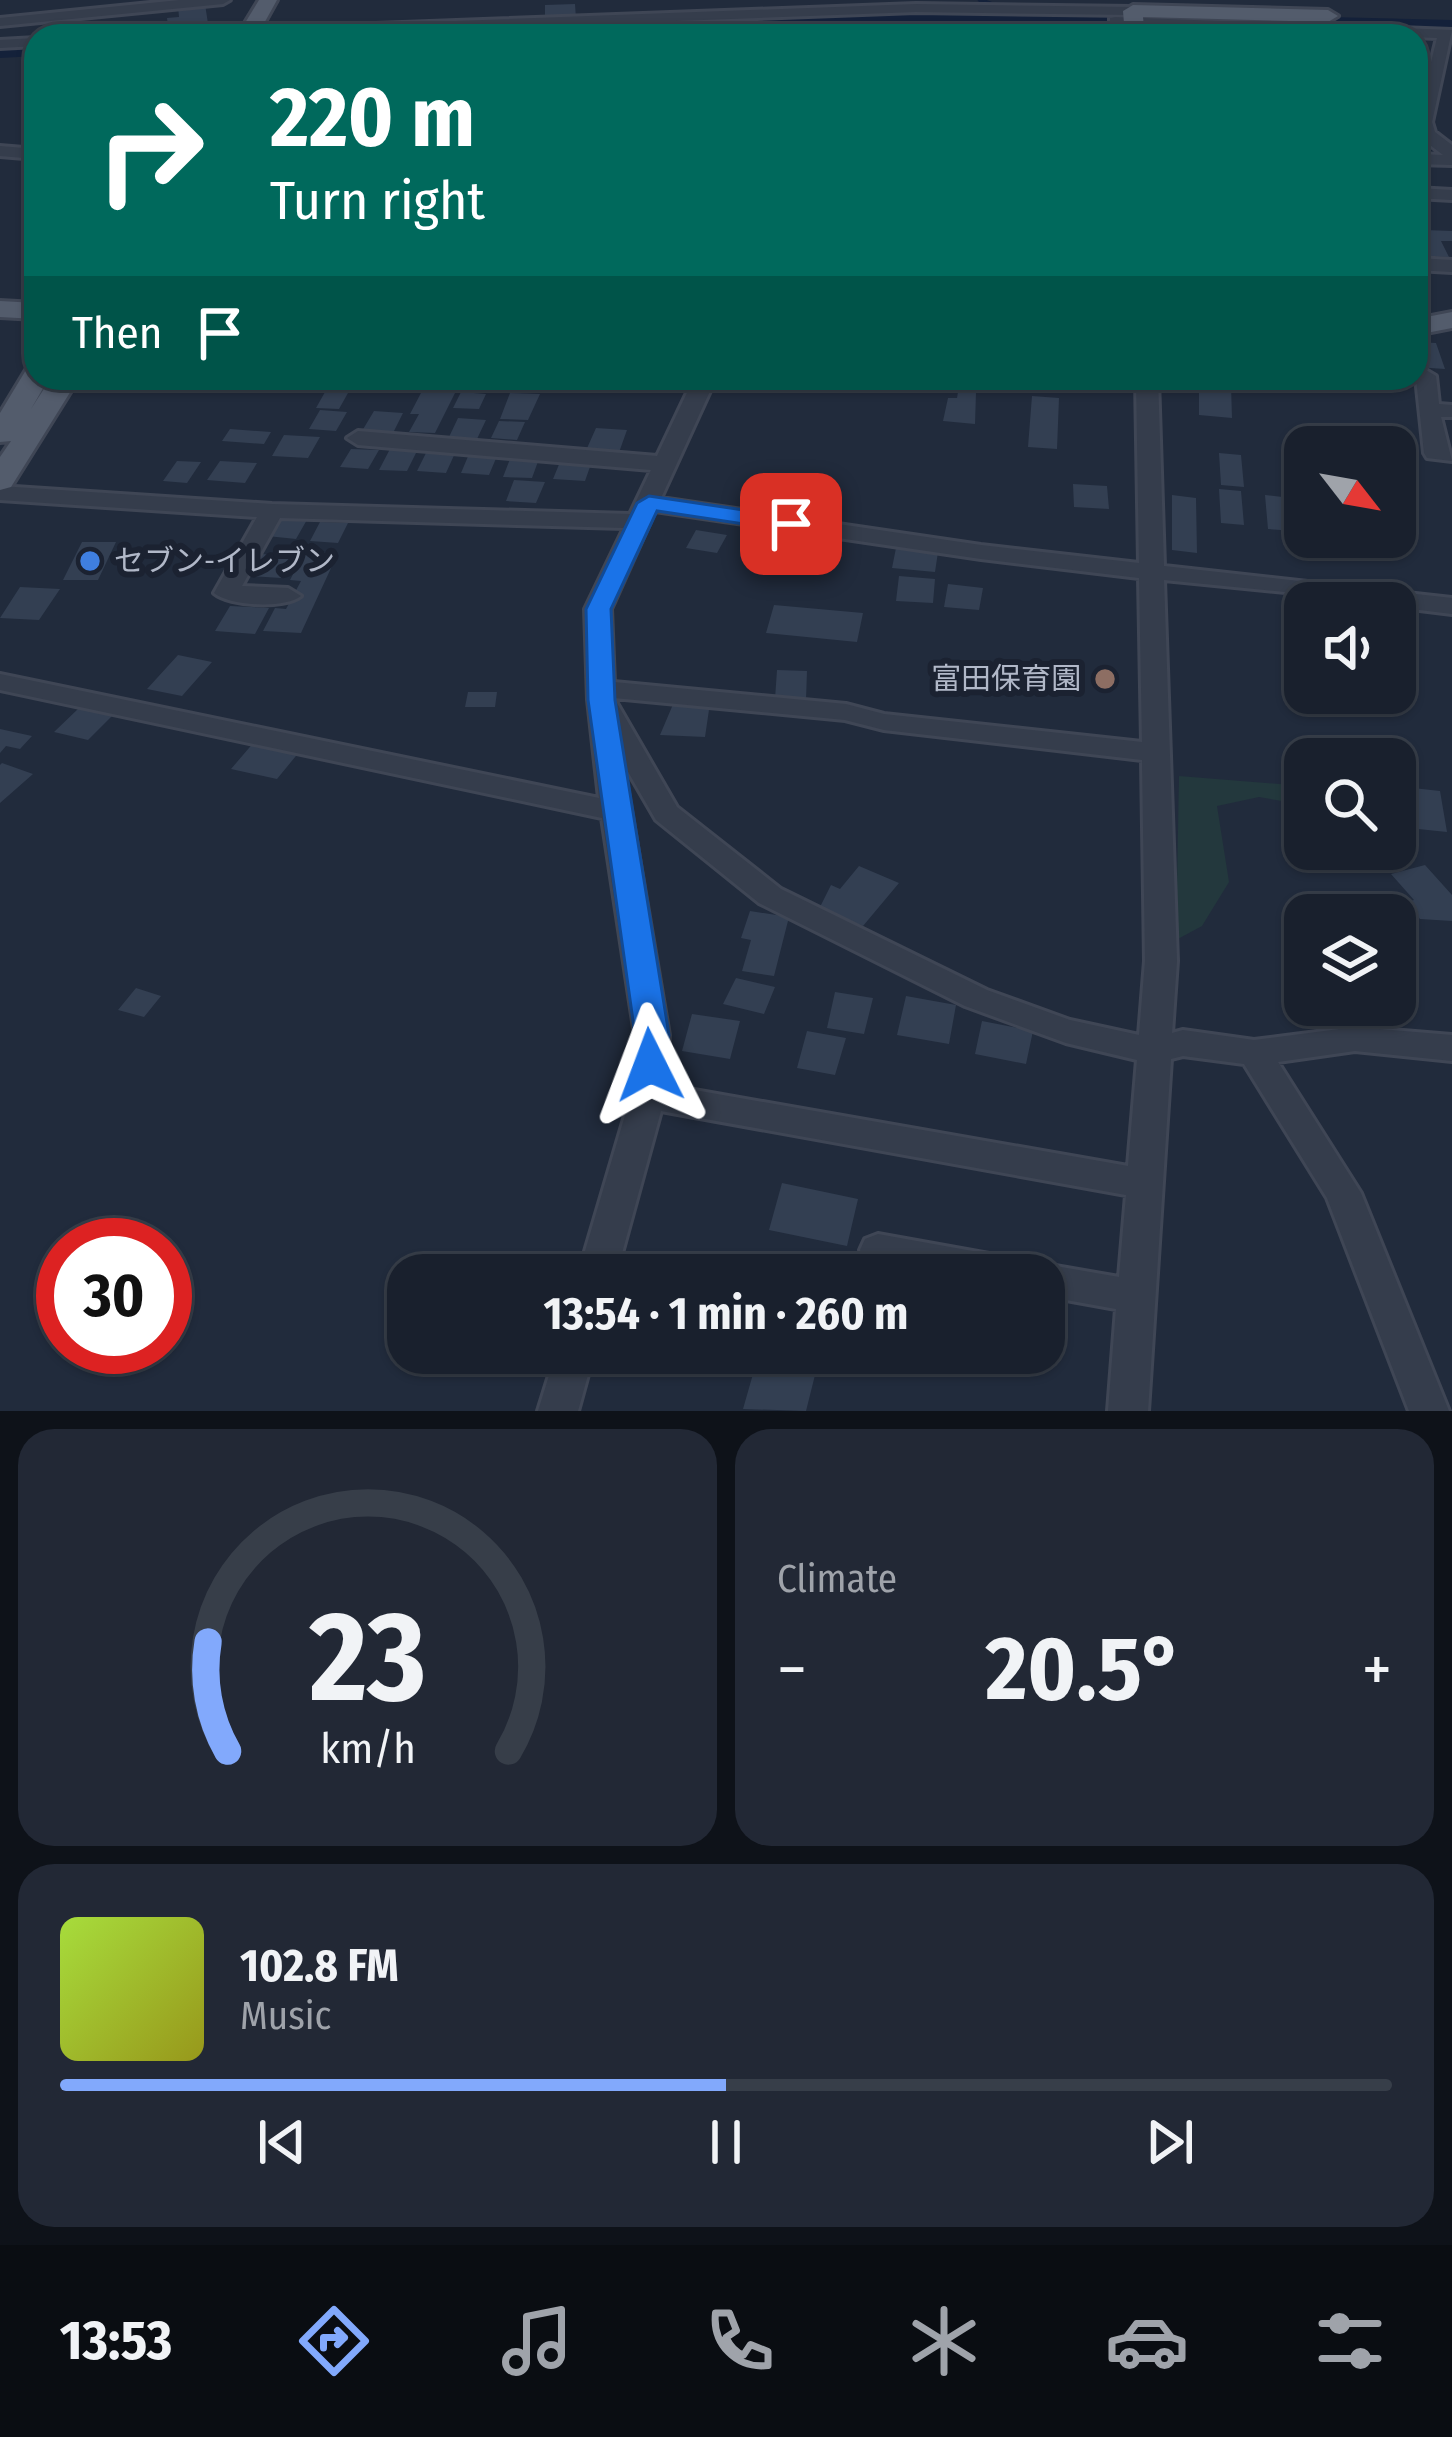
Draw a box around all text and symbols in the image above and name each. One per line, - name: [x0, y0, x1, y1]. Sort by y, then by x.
- text: 220 m: [270, 67, 475, 168]
- icon: right: [72, 72, 228, 228]
- text: Turn right: [270, 169, 485, 233]
- icon: arrive: [187, 300, 253, 366]
- text: Then: [72, 306, 163, 360]
- north arrow: [1284, 426, 1416, 558]
- map controls: [1284, 426, 1416, 1026]
- pin: [740, 473, 842, 575]
- icon: arrive: [758, 491, 824, 557]
- place label: セブン-イレブン: [114, 543, 335, 579]
- marker: セブン-イレブン: [77, 548, 103, 574]
- button: sound: [1284, 582, 1416, 714]
- place label: 富田保育園: [931, 661, 1081, 697]
- marker: 富田保育園: [1092, 666, 1118, 692]
- button: search: [1284, 738, 1416, 870]
- button: layers: [1284, 894, 1416, 1026]
- position arrow: [587, 1002, 713, 1128]
- speed limit sign: 30: [36, 1218, 192, 1374]
- text: 13:54 · 1 min · 260 m: [544, 1287, 908, 1341]
- text: Climate: [777, 1556, 897, 1602]
- text: 23: [308, 1583, 426, 1733]
- text: 20.5°: [986, 1615, 1183, 1723]
- text: −: [777, 1630, 807, 1709]
- text: +: [1362, 1630, 1392, 1709]
- text: km/h: [320, 1722, 415, 1773]
- text: 102.8 FM: [240, 1939, 399, 1993]
- text: Music: [240, 1993, 331, 2039]
- icon: previous: [249, 2109, 315, 2175]
- icon: pause: [693, 2109, 759, 2175]
- icon: next: [1137, 2109, 1203, 2175]
- icon: directions: [292, 2299, 376, 2383]
- icon: music: [495, 2299, 579, 2383]
- icon: phone: [698, 2299, 782, 2383]
- icon: climate: [902, 2299, 986, 2383]
- icon: car: [1105, 2299, 1189, 2383]
- icon: filters: [1308, 2299, 1392, 2383]
- text: 13:53: [60, 2309, 172, 2373]

